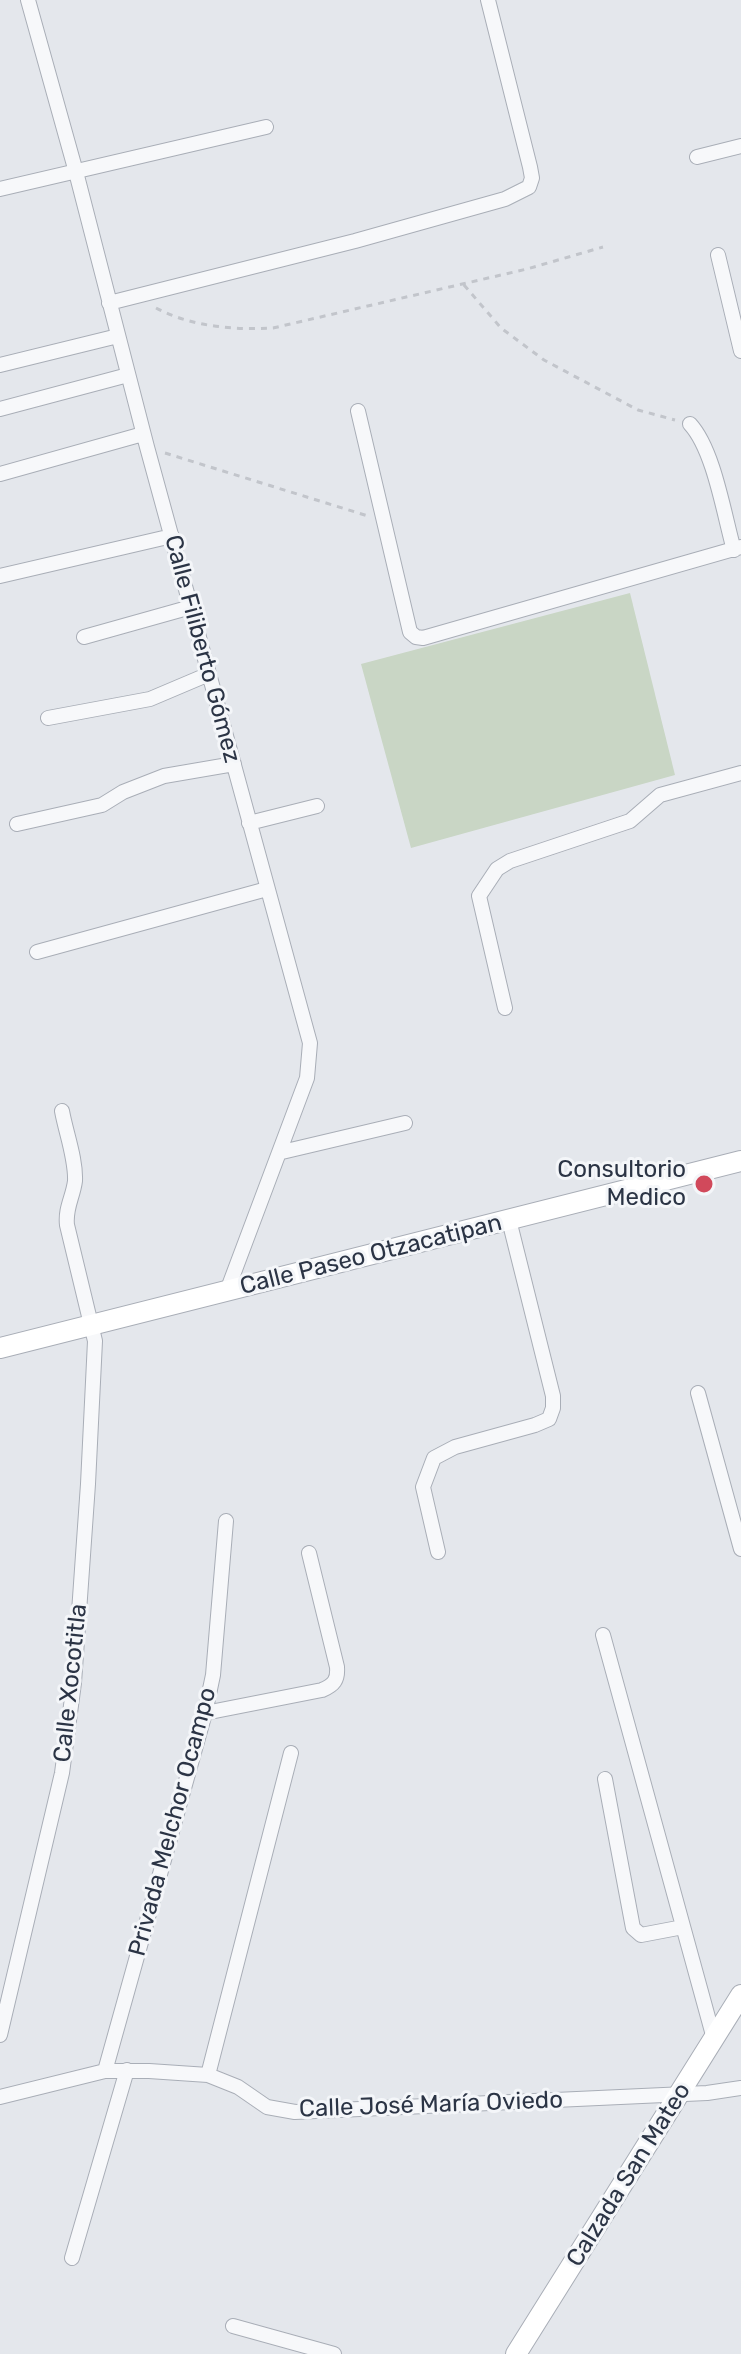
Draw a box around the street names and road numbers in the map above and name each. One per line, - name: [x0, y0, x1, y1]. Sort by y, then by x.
- street label: Calle Filiberto Gómez: [158, 532, 246, 766]
- street label: Calle Paseo Otzacatipan: [237, 1209, 505, 1301]
- street label: Calle Xocotitla: [48, 1602, 94, 1764]
- street label: Privada Melchor Ocampo: [123, 1685, 223, 1959]
- street label: Calzada San Mateo: [561, 2078, 697, 2272]
- street label: Calle José María Oviedo: [299, 2086, 563, 2124]

